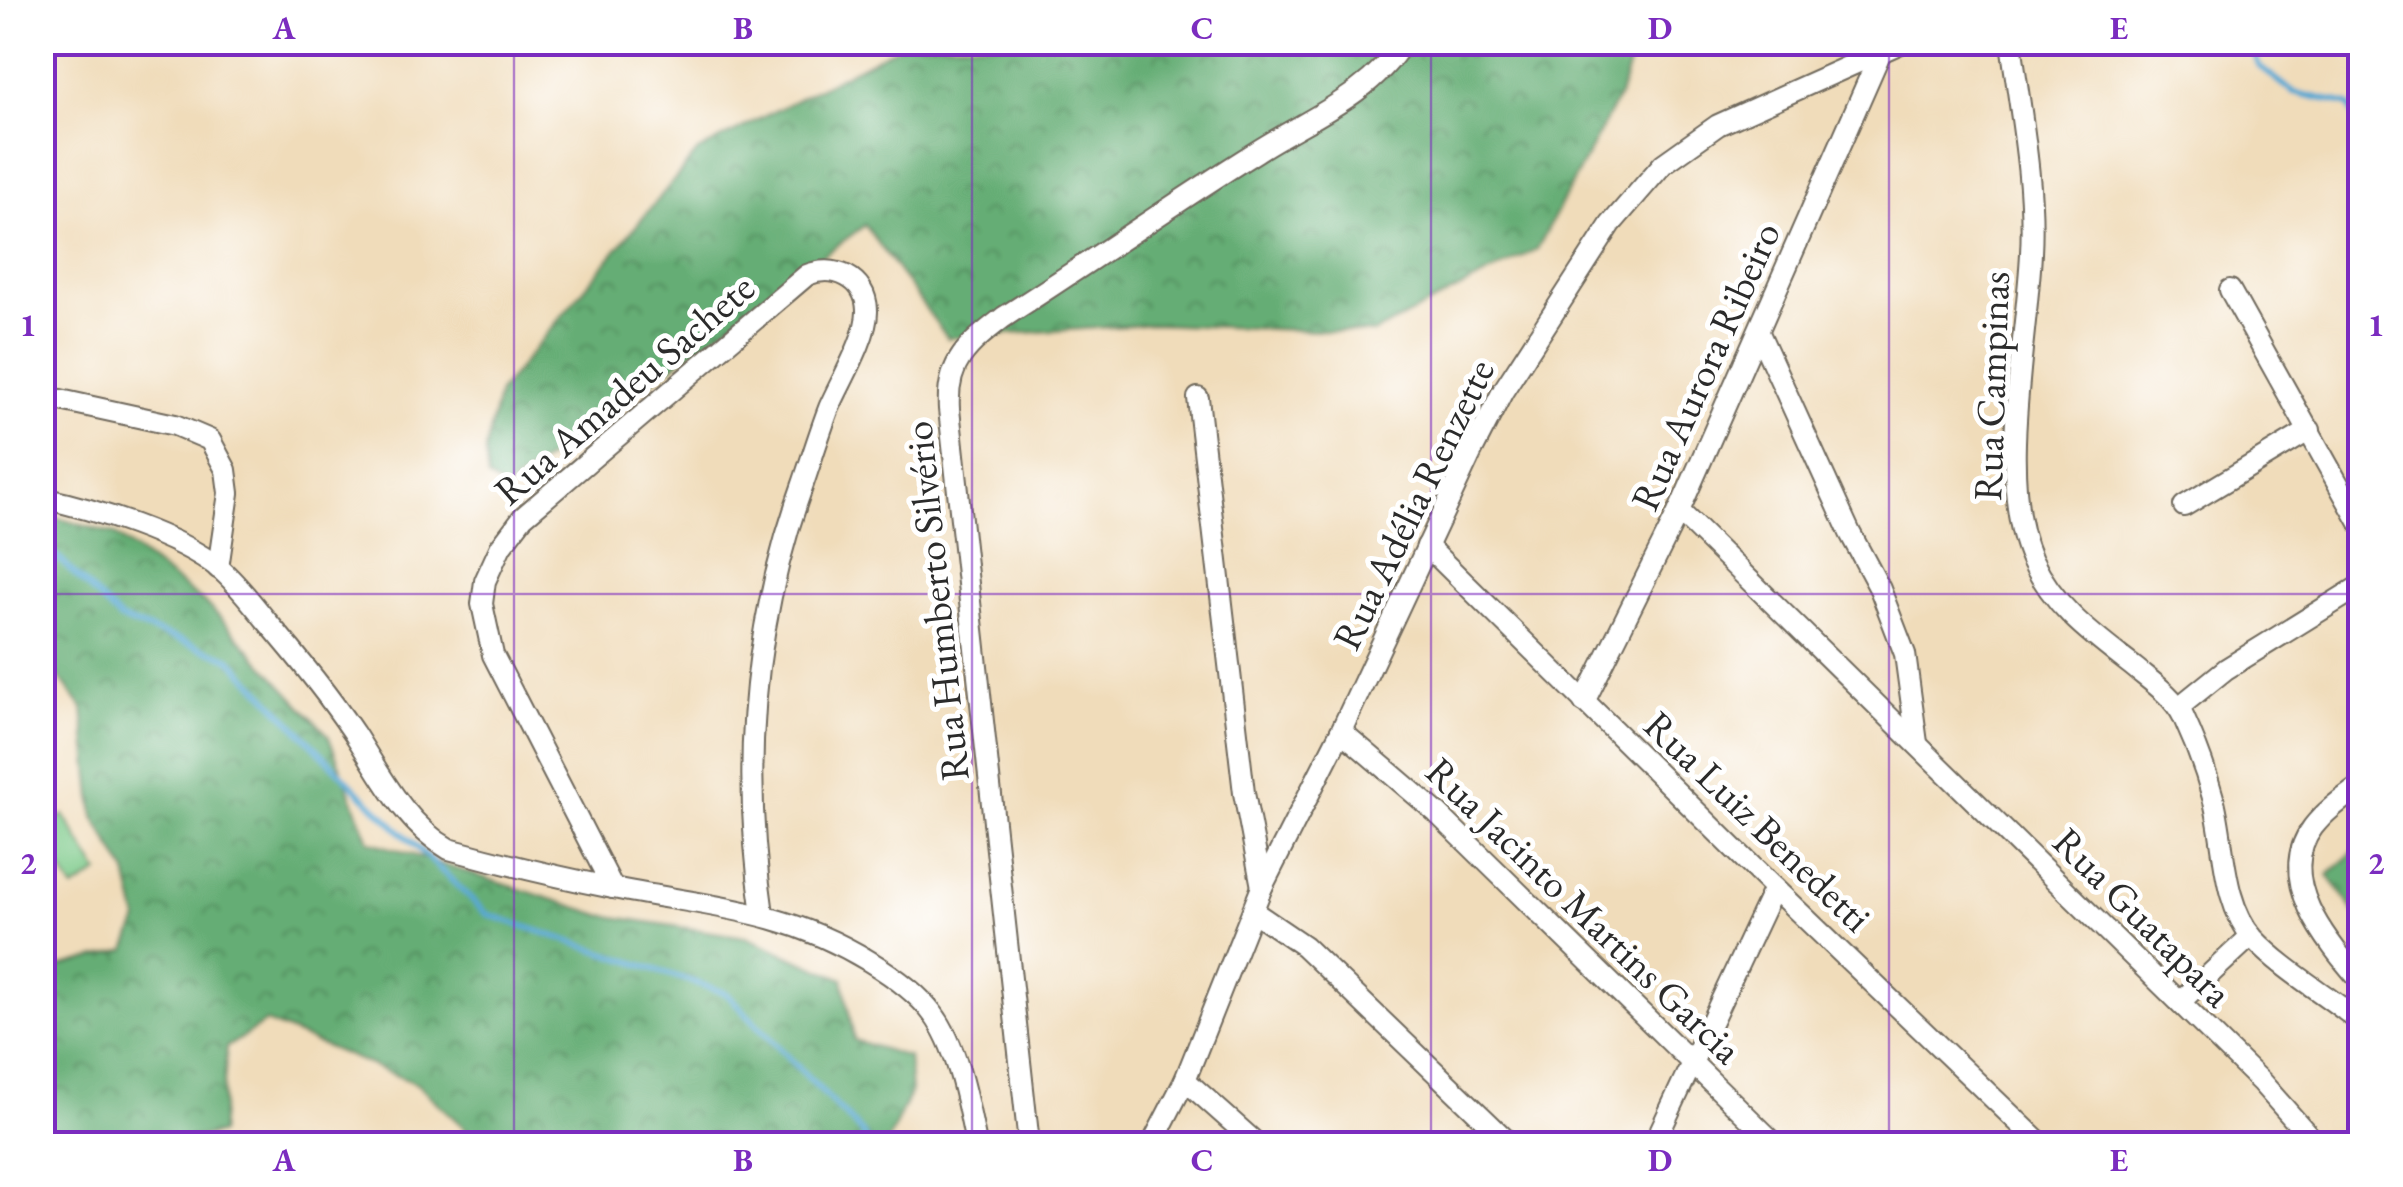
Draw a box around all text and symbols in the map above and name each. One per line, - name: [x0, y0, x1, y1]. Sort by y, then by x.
- text: A: [271, 7, 296, 49]
- text: B: [733, 7, 753, 49]
- text: C: [1191, 7, 1213, 49]
- text: D: [1648, 7, 1672, 49]
- text: E: [2110, 7, 2128, 49]
- street label: Rua Aurora Ribeiro: [1618, 214, 1792, 518]
- street label: Rua Amadeu Sachete: [483, 262, 765, 516]
- street label: Rua Campinas: [1961, 270, 2021, 502]
- text: 1: [20, 304, 36, 346]
- text: 1: [2368, 304, 2384, 346]
- street label: Rua Adélia Renzette: [1320, 350, 1506, 658]
- street label: Rua Humberto Silvério: [891, 419, 981, 783]
- street label: Rua Luiz Benedetti: [1633, 699, 1883, 943]
- street label: Rua Jacinto Martins Garcia: [1415, 745, 1753, 1075]
- street label: Rua Guatapara: [2042, 816, 2244, 1018]
- text: 2: [20, 842, 37, 884]
- text: 2: [2368, 842, 2385, 884]
- text: A: [271, 1139, 296, 1181]
- text: B: [733, 1139, 753, 1181]
- text: C: [1191, 1139, 1213, 1181]
- text: D: [1648, 1139, 1672, 1181]
- text: E: [2110, 1139, 2128, 1181]

